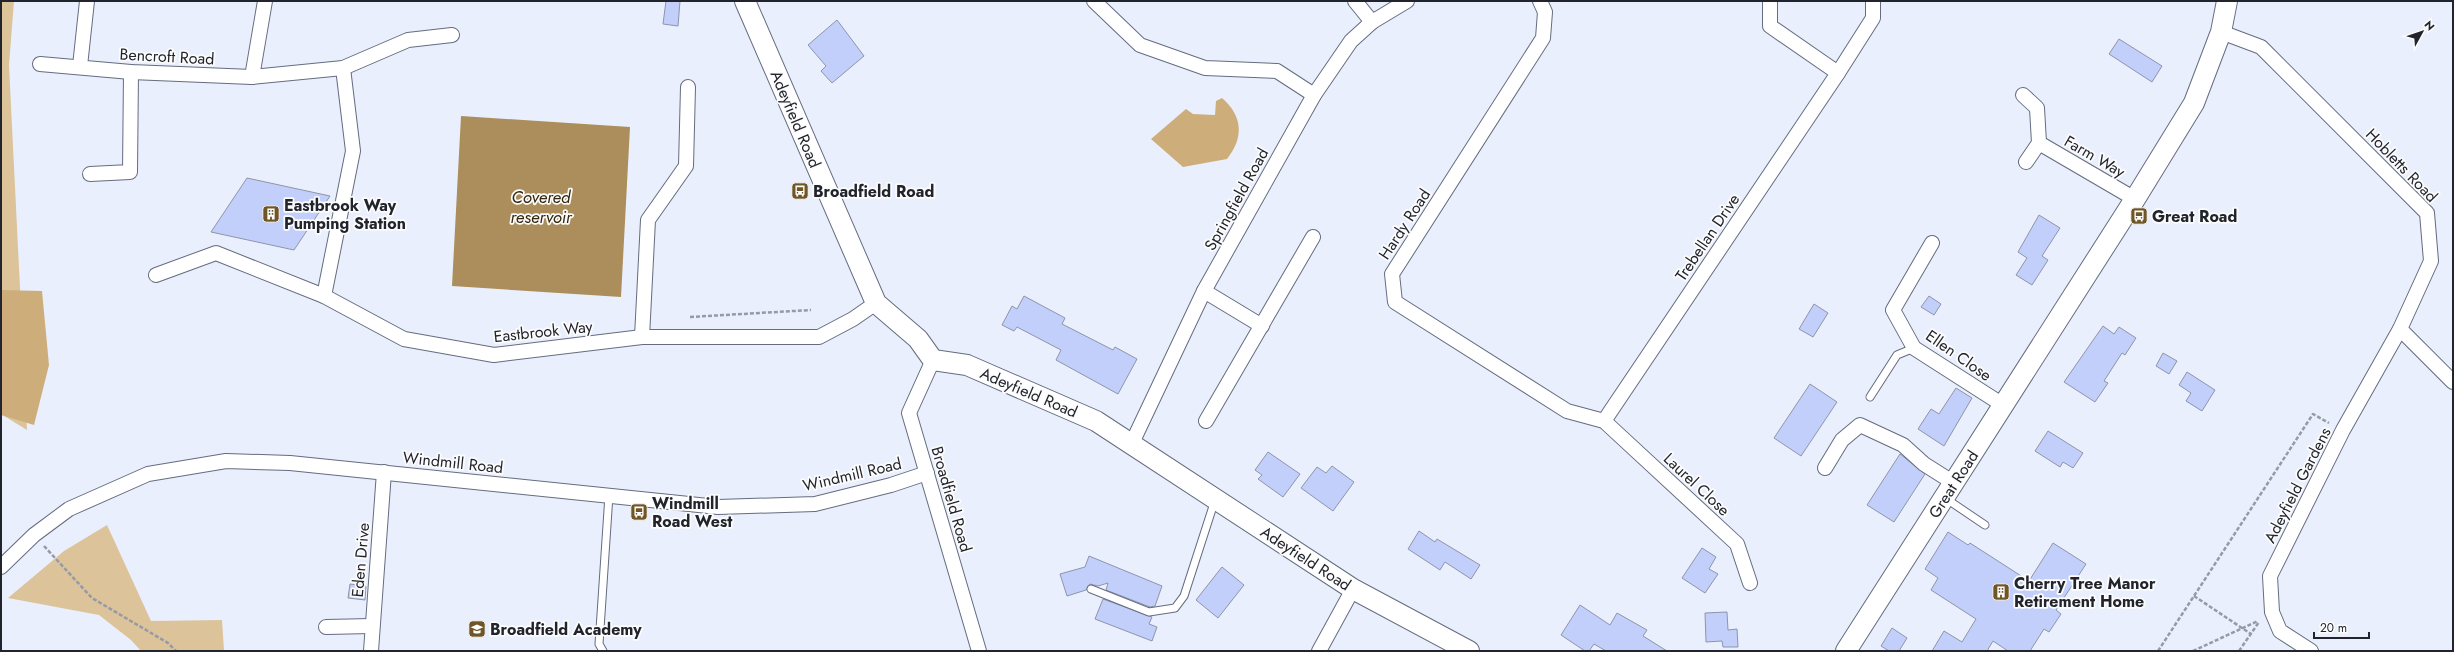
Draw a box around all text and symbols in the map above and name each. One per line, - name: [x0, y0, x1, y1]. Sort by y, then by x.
- north arrow: [2402, 12, 2442, 52]
- text: N: [2421, 17, 2439, 34]
- street label: Bencroft Road: [119, 43, 215, 70]
- street label: Adeyfield Road: [765, 67, 826, 171]
- street label: Hobletts Road: [2360, 123, 2443, 207]
- street label: Farm Way: [2060, 130, 2130, 184]
- street label: Springfield Road: [1199, 144, 1274, 255]
- place label: Broadfield Road: [813, 180, 934, 203]
- bus stop icon: Broadfield Road: [790, 181, 810, 201]
- street label: Hardy Road: [1373, 184, 1436, 264]
- water label: Covered reservoir: [510, 185, 573, 229]
- street label: Trebellan Drive: [1670, 189, 1745, 286]
- place label: Eastbrook Way Pumping Station: [284, 194, 406, 235]
- building icon: Eastbrook Way Pumping Station: [261, 204, 281, 224]
- place label: Great Road: [2152, 205, 2237, 228]
- bus stop icon: Great Road: [2129, 206, 2149, 226]
- street label: Eastbrook Way: [492, 315, 595, 348]
- street label: Ellen Close: [1921, 324, 1996, 387]
- street label: Adeyfield Road: [977, 362, 1081, 423]
- street label: Adeyfield Gardens: [2258, 423, 2337, 547]
- street label: Broadfield Road: [925, 444, 978, 555]
- street label: Windmill Road: [402, 446, 504, 479]
- street label: Great Road: [1923, 446, 1984, 523]
- street label: Laurel Close: [1658, 448, 1735, 521]
- street label: Windmill Road: [800, 452, 904, 497]
- place label: Windmill Road West: [652, 492, 733, 533]
- bus stop icon: Windmill Road West: [629, 502, 649, 522]
- street label: Adeyfield Road: [1256, 521, 1356, 596]
- street label: Eden Drive: [346, 522, 375, 598]
- place label: Cherry Tree Manor Retirement Home: [2014, 572, 2156, 613]
- building icon: Cherry Tree Manor Retirement Home: [1991, 582, 2011, 602]
- scale bar: [2314, 614, 2369, 640]
- place label: Broadfield Academy: [490, 618, 642, 641]
- school or university icon: Broadfield Academy: [467, 619, 487, 639]
- text: 20 m: [2320, 619, 2347, 637]

